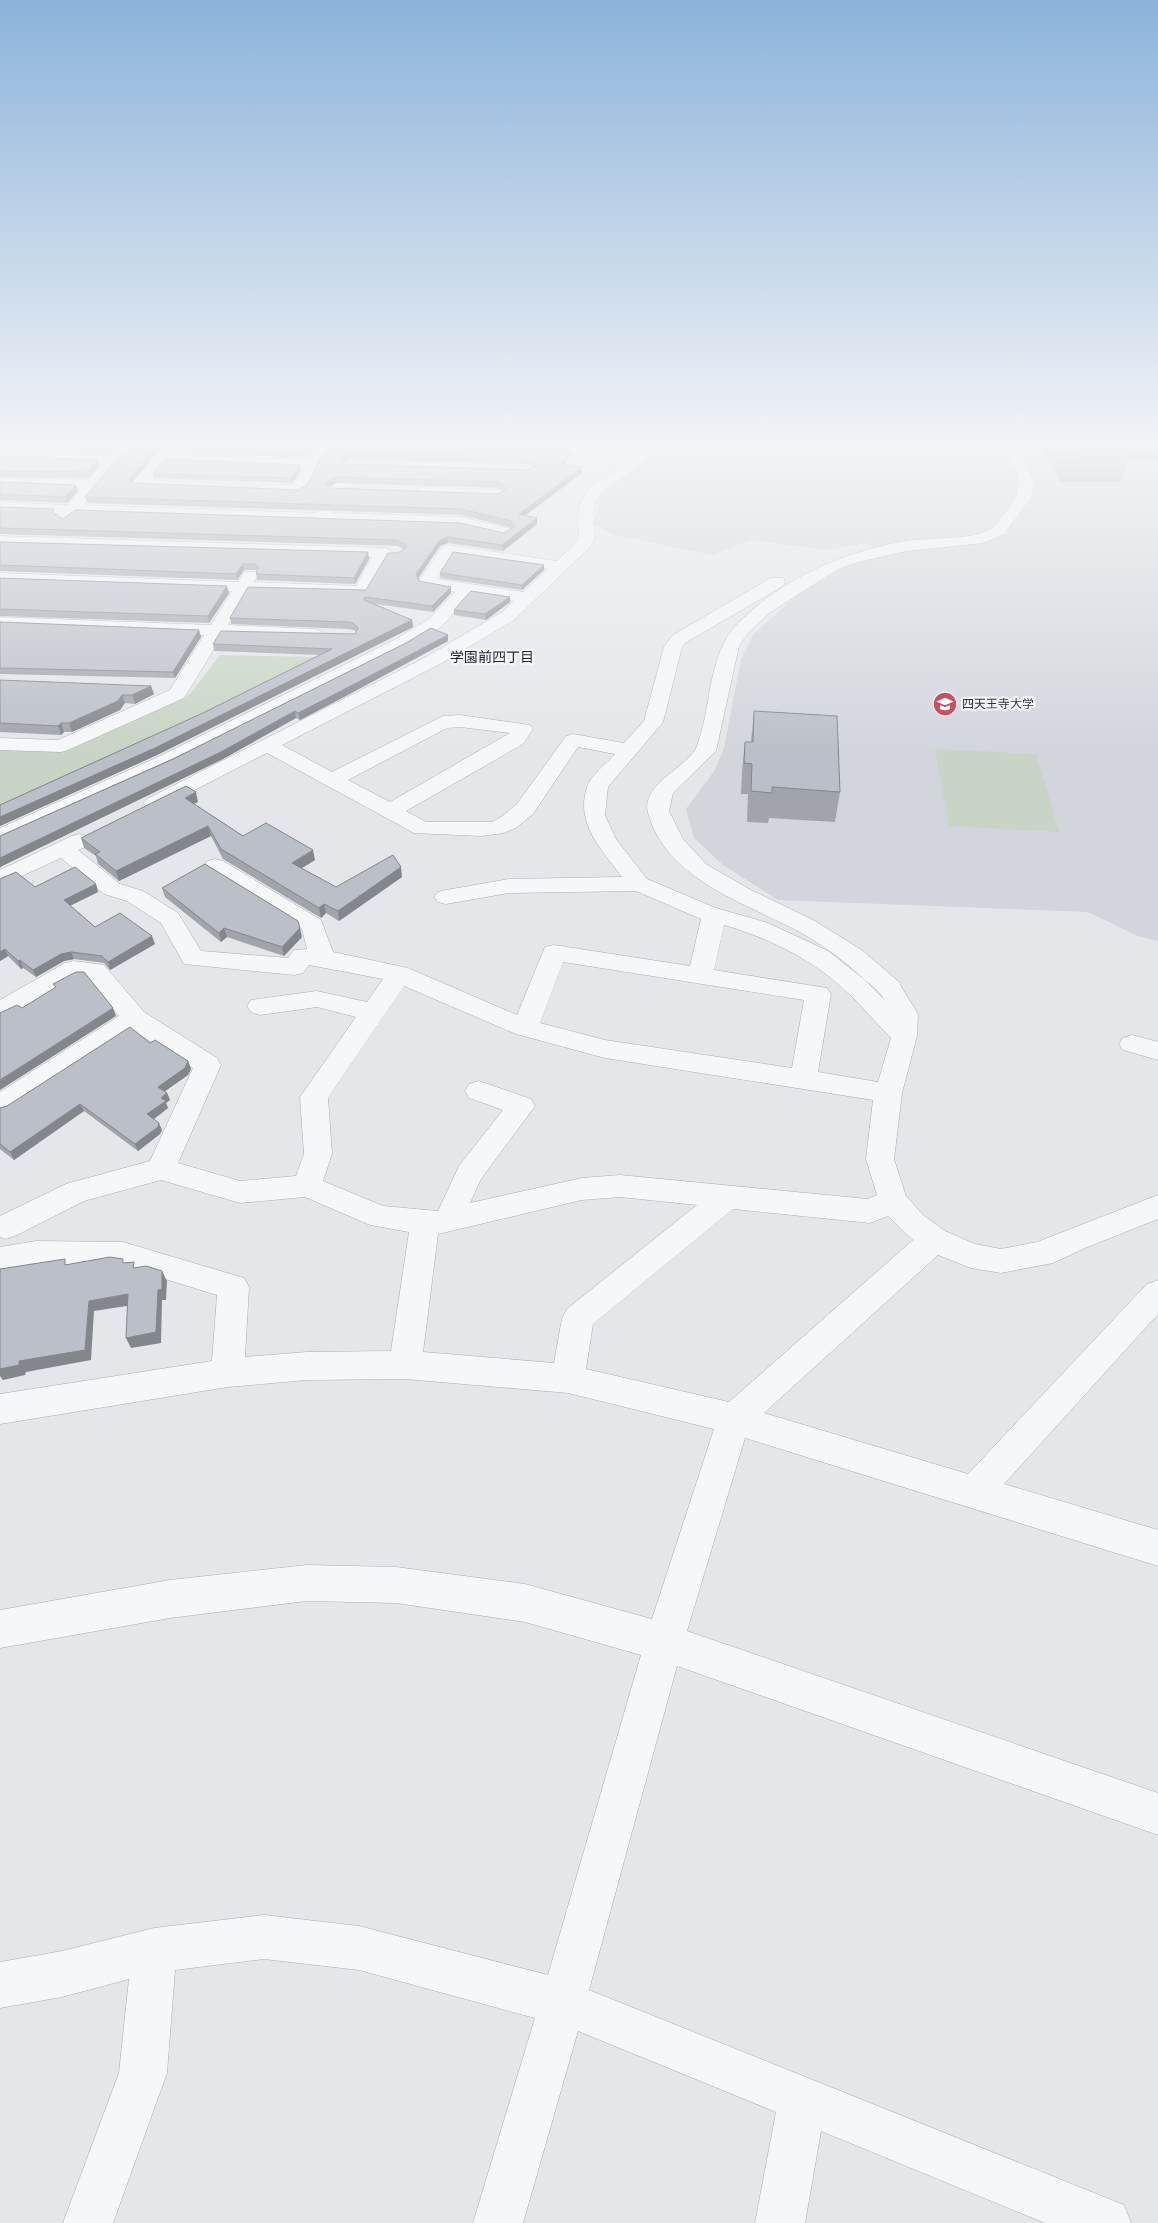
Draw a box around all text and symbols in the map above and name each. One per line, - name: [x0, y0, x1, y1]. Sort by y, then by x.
- district label: 学園前四丁目: [450, 649, 534, 667]
- school or university icon: 四天王寺大学: [932, 691, 958, 717]
- place label: 四天王寺大学: [962, 697, 1034, 713]

